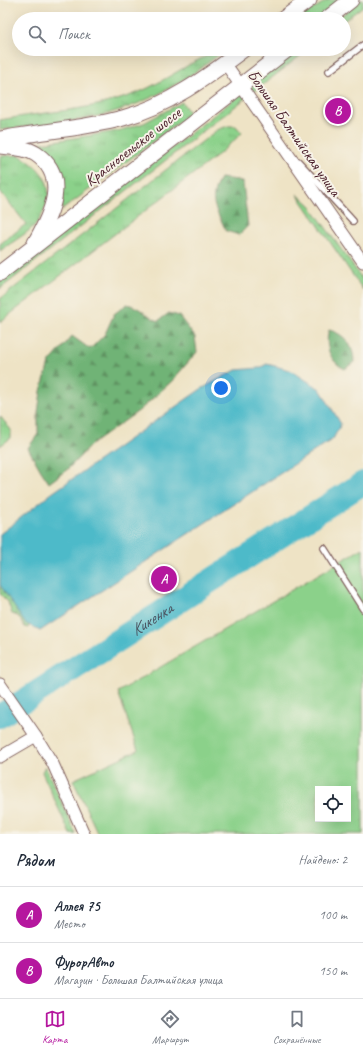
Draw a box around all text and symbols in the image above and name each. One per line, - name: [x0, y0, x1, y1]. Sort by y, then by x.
- search box: [12, 12, 351, 56]
- icon: search: [26, 23, 48, 45]
- text: Поиск: [58, 25, 90, 44]
- street label: Большая Балтийская улица: [243, 66, 346, 201]
- pin: B: [325, 96, 351, 126]
- street label: Красносельское шоссе: [81, 102, 187, 191]
- your location: [211, 378, 231, 398]
- pin: A: [151, 564, 177, 594]
- water label: Кикенка: [127, 597, 178, 640]
- map controls: [315, 786, 351, 822]
- button: locate: [315, 786, 351, 822]
- text: Рядом: [16, 850, 54, 871]
- text: Найдено: 2: [299, 852, 347, 868]
- text: Аллея 75: [54, 897, 100, 916]
- text: A: [26, 907, 32, 923]
- text: 100 m: [319, 907, 347, 923]
- text: Место: [54, 916, 85, 932]
- text: ФурорАвто: [54, 953, 114, 972]
- text: B: [26, 963, 32, 979]
- text: 150 m: [319, 963, 347, 979]
- text: Магазин · Большая Балтийская улица: [54, 972, 222, 988]
- tab: Карта: [42, 1008, 67, 1046]
- tab: Маршрут: [152, 1008, 188, 1046]
- tab: Сохранённые: [273, 1008, 321, 1046]

